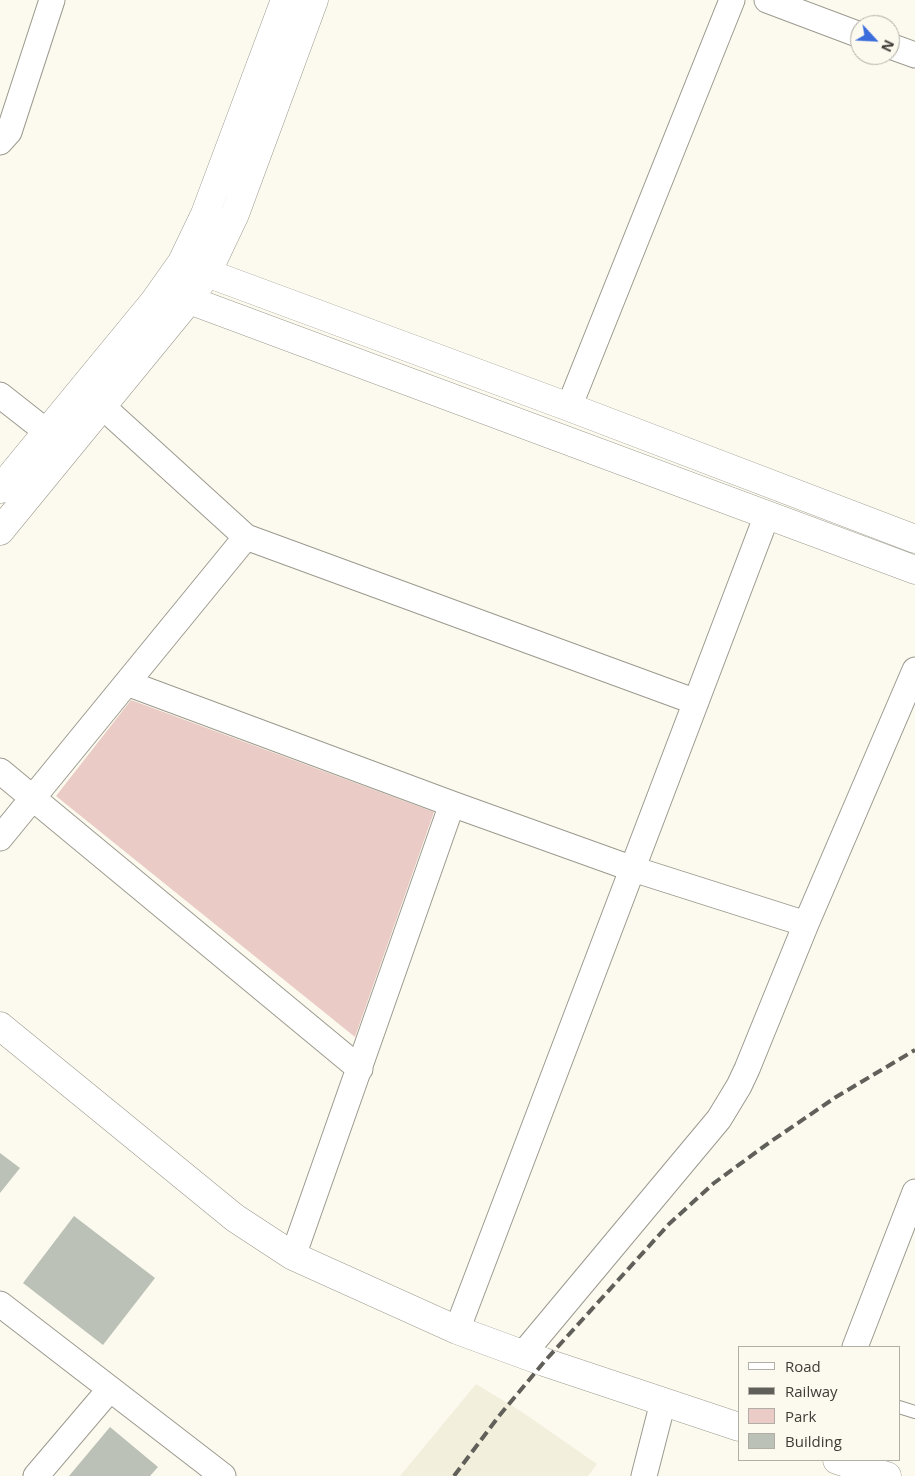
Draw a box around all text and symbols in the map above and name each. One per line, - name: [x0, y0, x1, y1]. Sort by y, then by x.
- north arrow: [850, 15, 900, 65]
- text: N: [877, 37, 899, 55]
- legend: [738, 1346, 900, 1461]
- text: Road: [785, 1356, 821, 1376]
- text: Railway: [785, 1381, 838, 1401]
- text: Park: [785, 1406, 816, 1426]
- text: Building: [785, 1431, 842, 1451]

